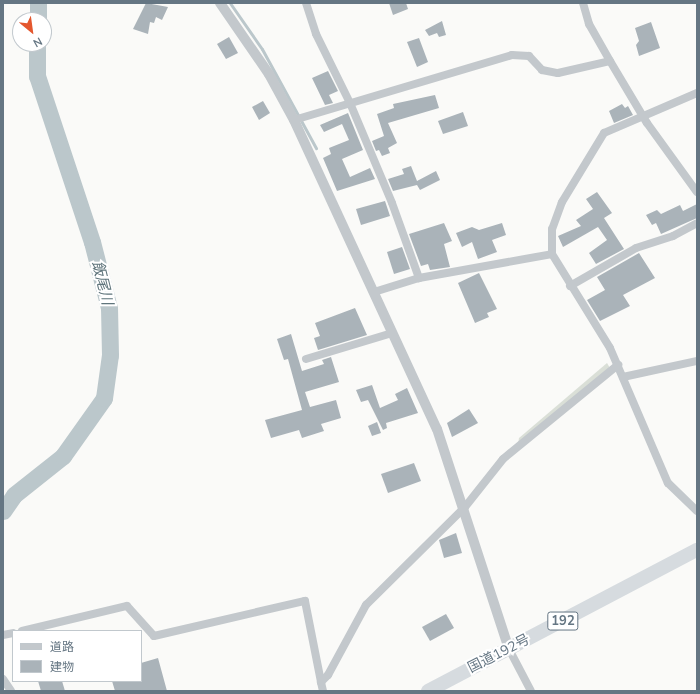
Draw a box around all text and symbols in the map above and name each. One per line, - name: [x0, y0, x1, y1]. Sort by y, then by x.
- north arrow: [12, 12, 52, 52]
- text: N: [30, 33, 45, 51]
- water label: 飯尾川: [88, 259, 116, 307]
- road number: 192: [547, 610, 579, 632]
- legend: [12, 630, 142, 682]
- street label: 国道192号: [465, 631, 533, 677]
- text: 道路: [50, 639, 74, 655]
- text: 建物: [50, 659, 74, 675]

